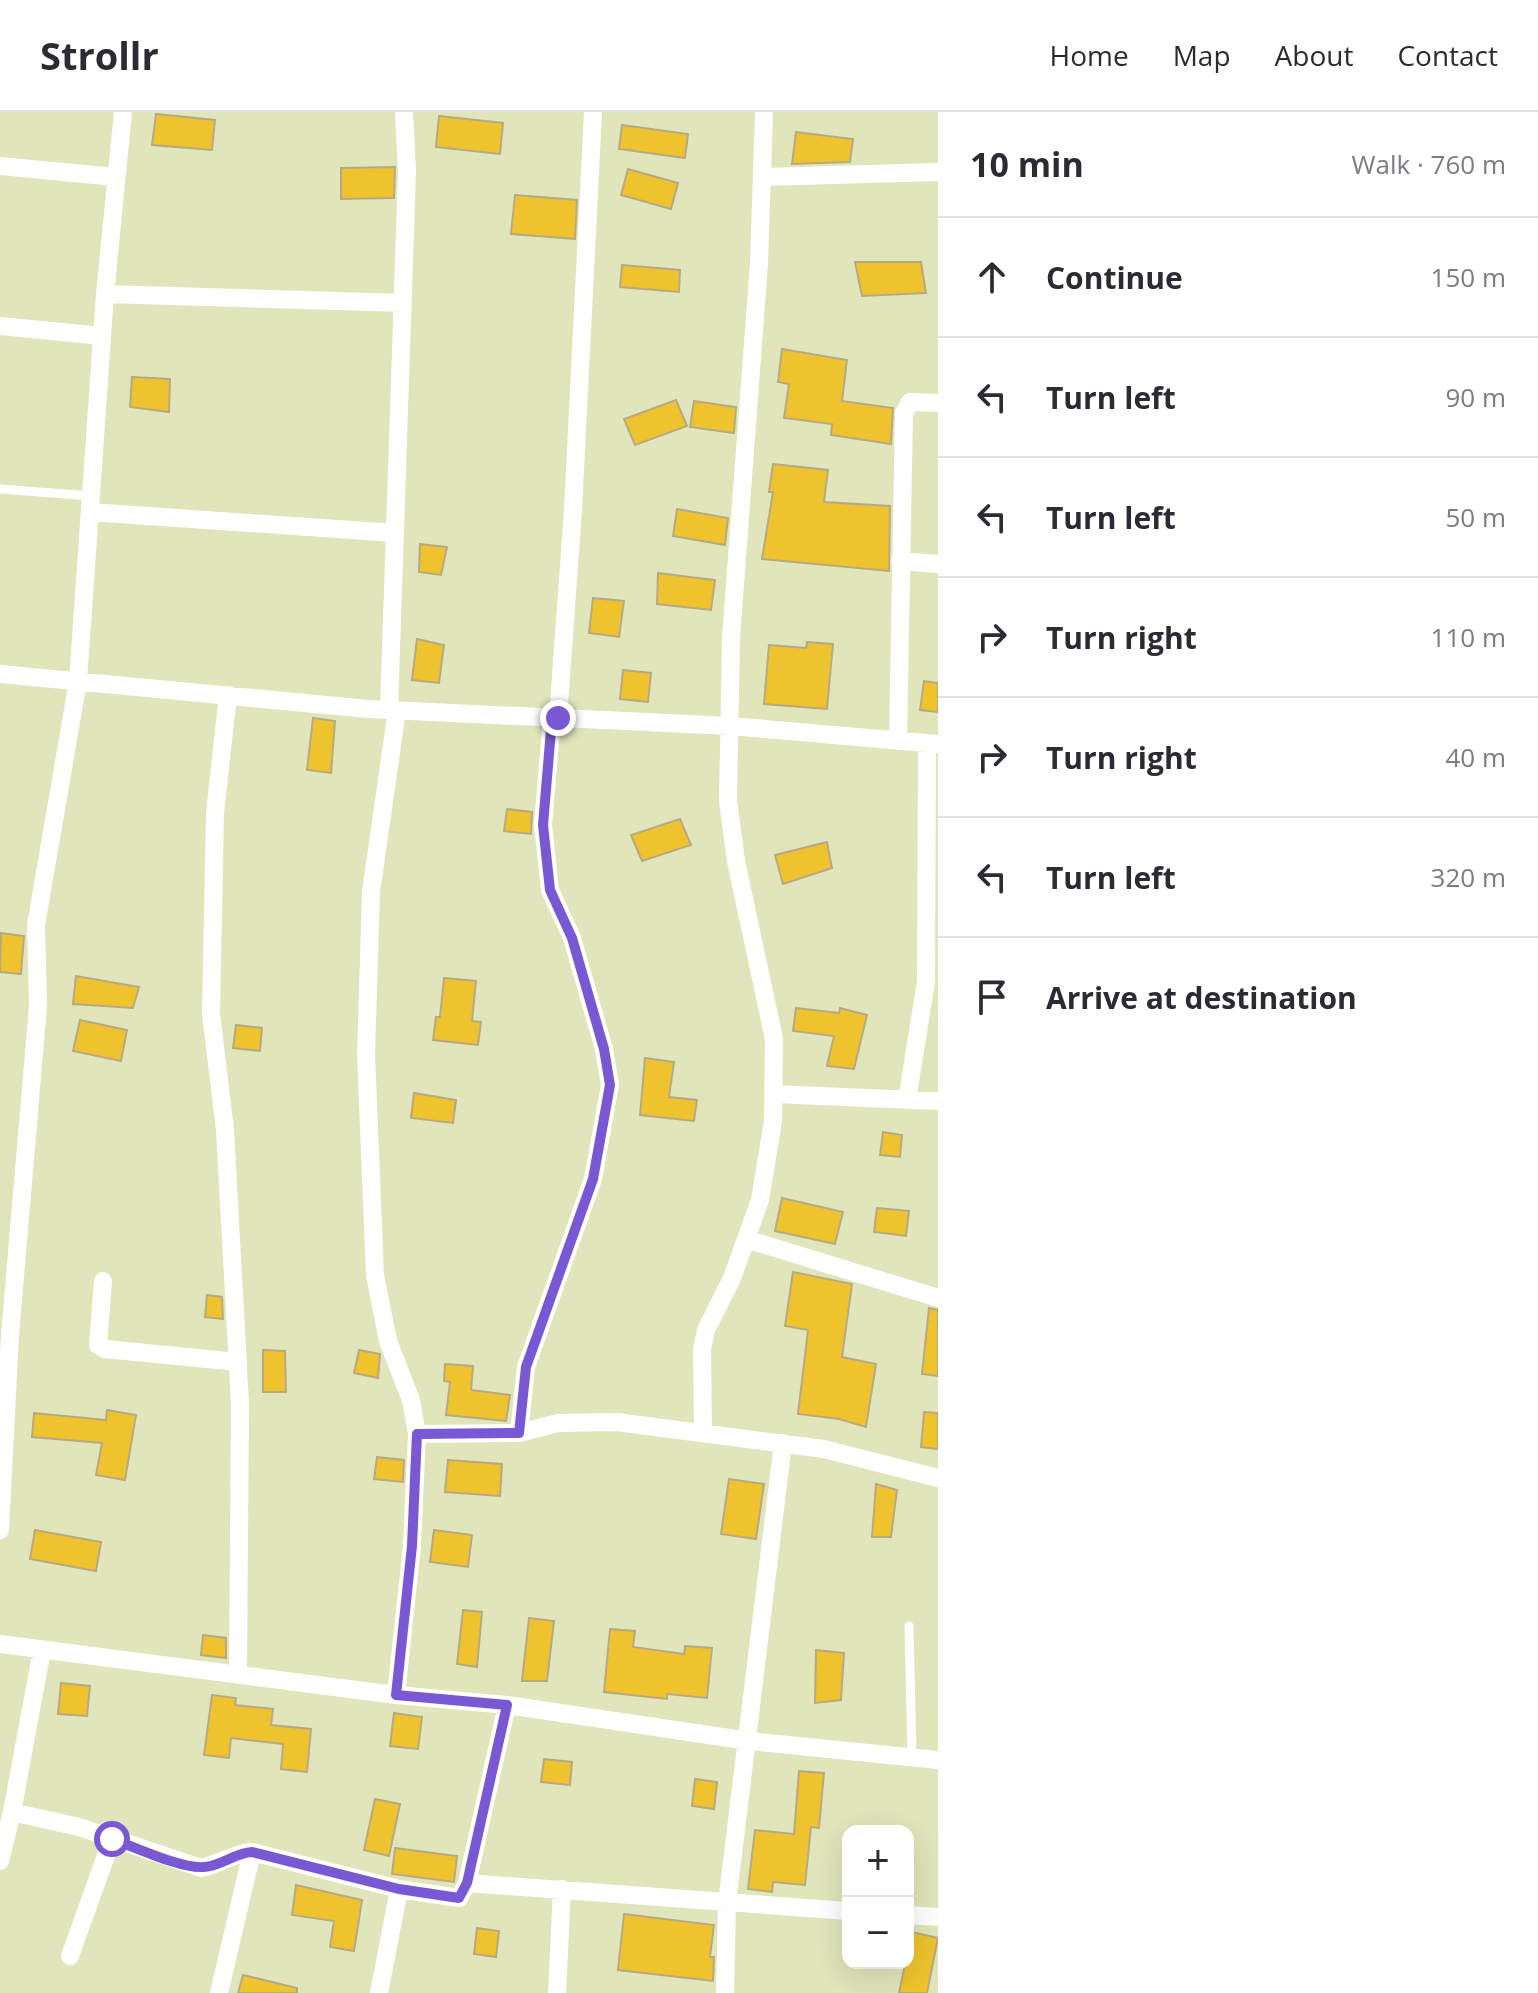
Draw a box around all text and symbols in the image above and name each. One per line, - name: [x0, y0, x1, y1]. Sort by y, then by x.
- text: Strollr: [40, 29, 159, 81]
- text: Home: [1050, 36, 1129, 74]
- text: Map: [1173, 36, 1231, 74]
- text: About: [1275, 36, 1353, 74]
- text: Contact: [1397, 36, 1498, 74]
- text: 10 min: [970, 141, 1084, 187]
- text: Walk · 760 m: [1352, 146, 1506, 182]
- icon: ahead: [970, 255, 1014, 299]
- text: Continue: [1046, 257, 1183, 298]
- text: 150 m: [1431, 259, 1506, 295]
- icon: left: [970, 375, 1014, 419]
- text: Turn left: [1046, 377, 1176, 418]
- text: 90 m: [1445, 379, 1506, 415]
- icon: left: [970, 495, 1014, 539]
- text: Turn left: [1046, 497, 1176, 538]
- text: 50 m: [1445, 499, 1506, 535]
- icon: right: [970, 615, 1014, 659]
- text: Turn right: [1046, 617, 1197, 658]
- text: 110 m: [1431, 619, 1506, 655]
- route end: [540, 700, 576, 736]
- icon: right: [970, 735, 1014, 779]
- text: Turn right: [1046, 737, 1197, 778]
- text: 40 m: [1445, 739, 1506, 775]
- icon: left: [970, 855, 1014, 899]
- text: Turn left: [1046, 857, 1176, 898]
- text: 320 m: [1431, 859, 1506, 895]
- icon: arrive: [970, 975, 1014, 1019]
- text: Arrive at destination: [1046, 977, 1357, 1018]
- route start: [94, 1821, 130, 1857]
- map controls: [842, 1825, 914, 1969]
- button: +: [842, 1825, 914, 1897]
- button: −: [842, 1897, 914, 1969]

